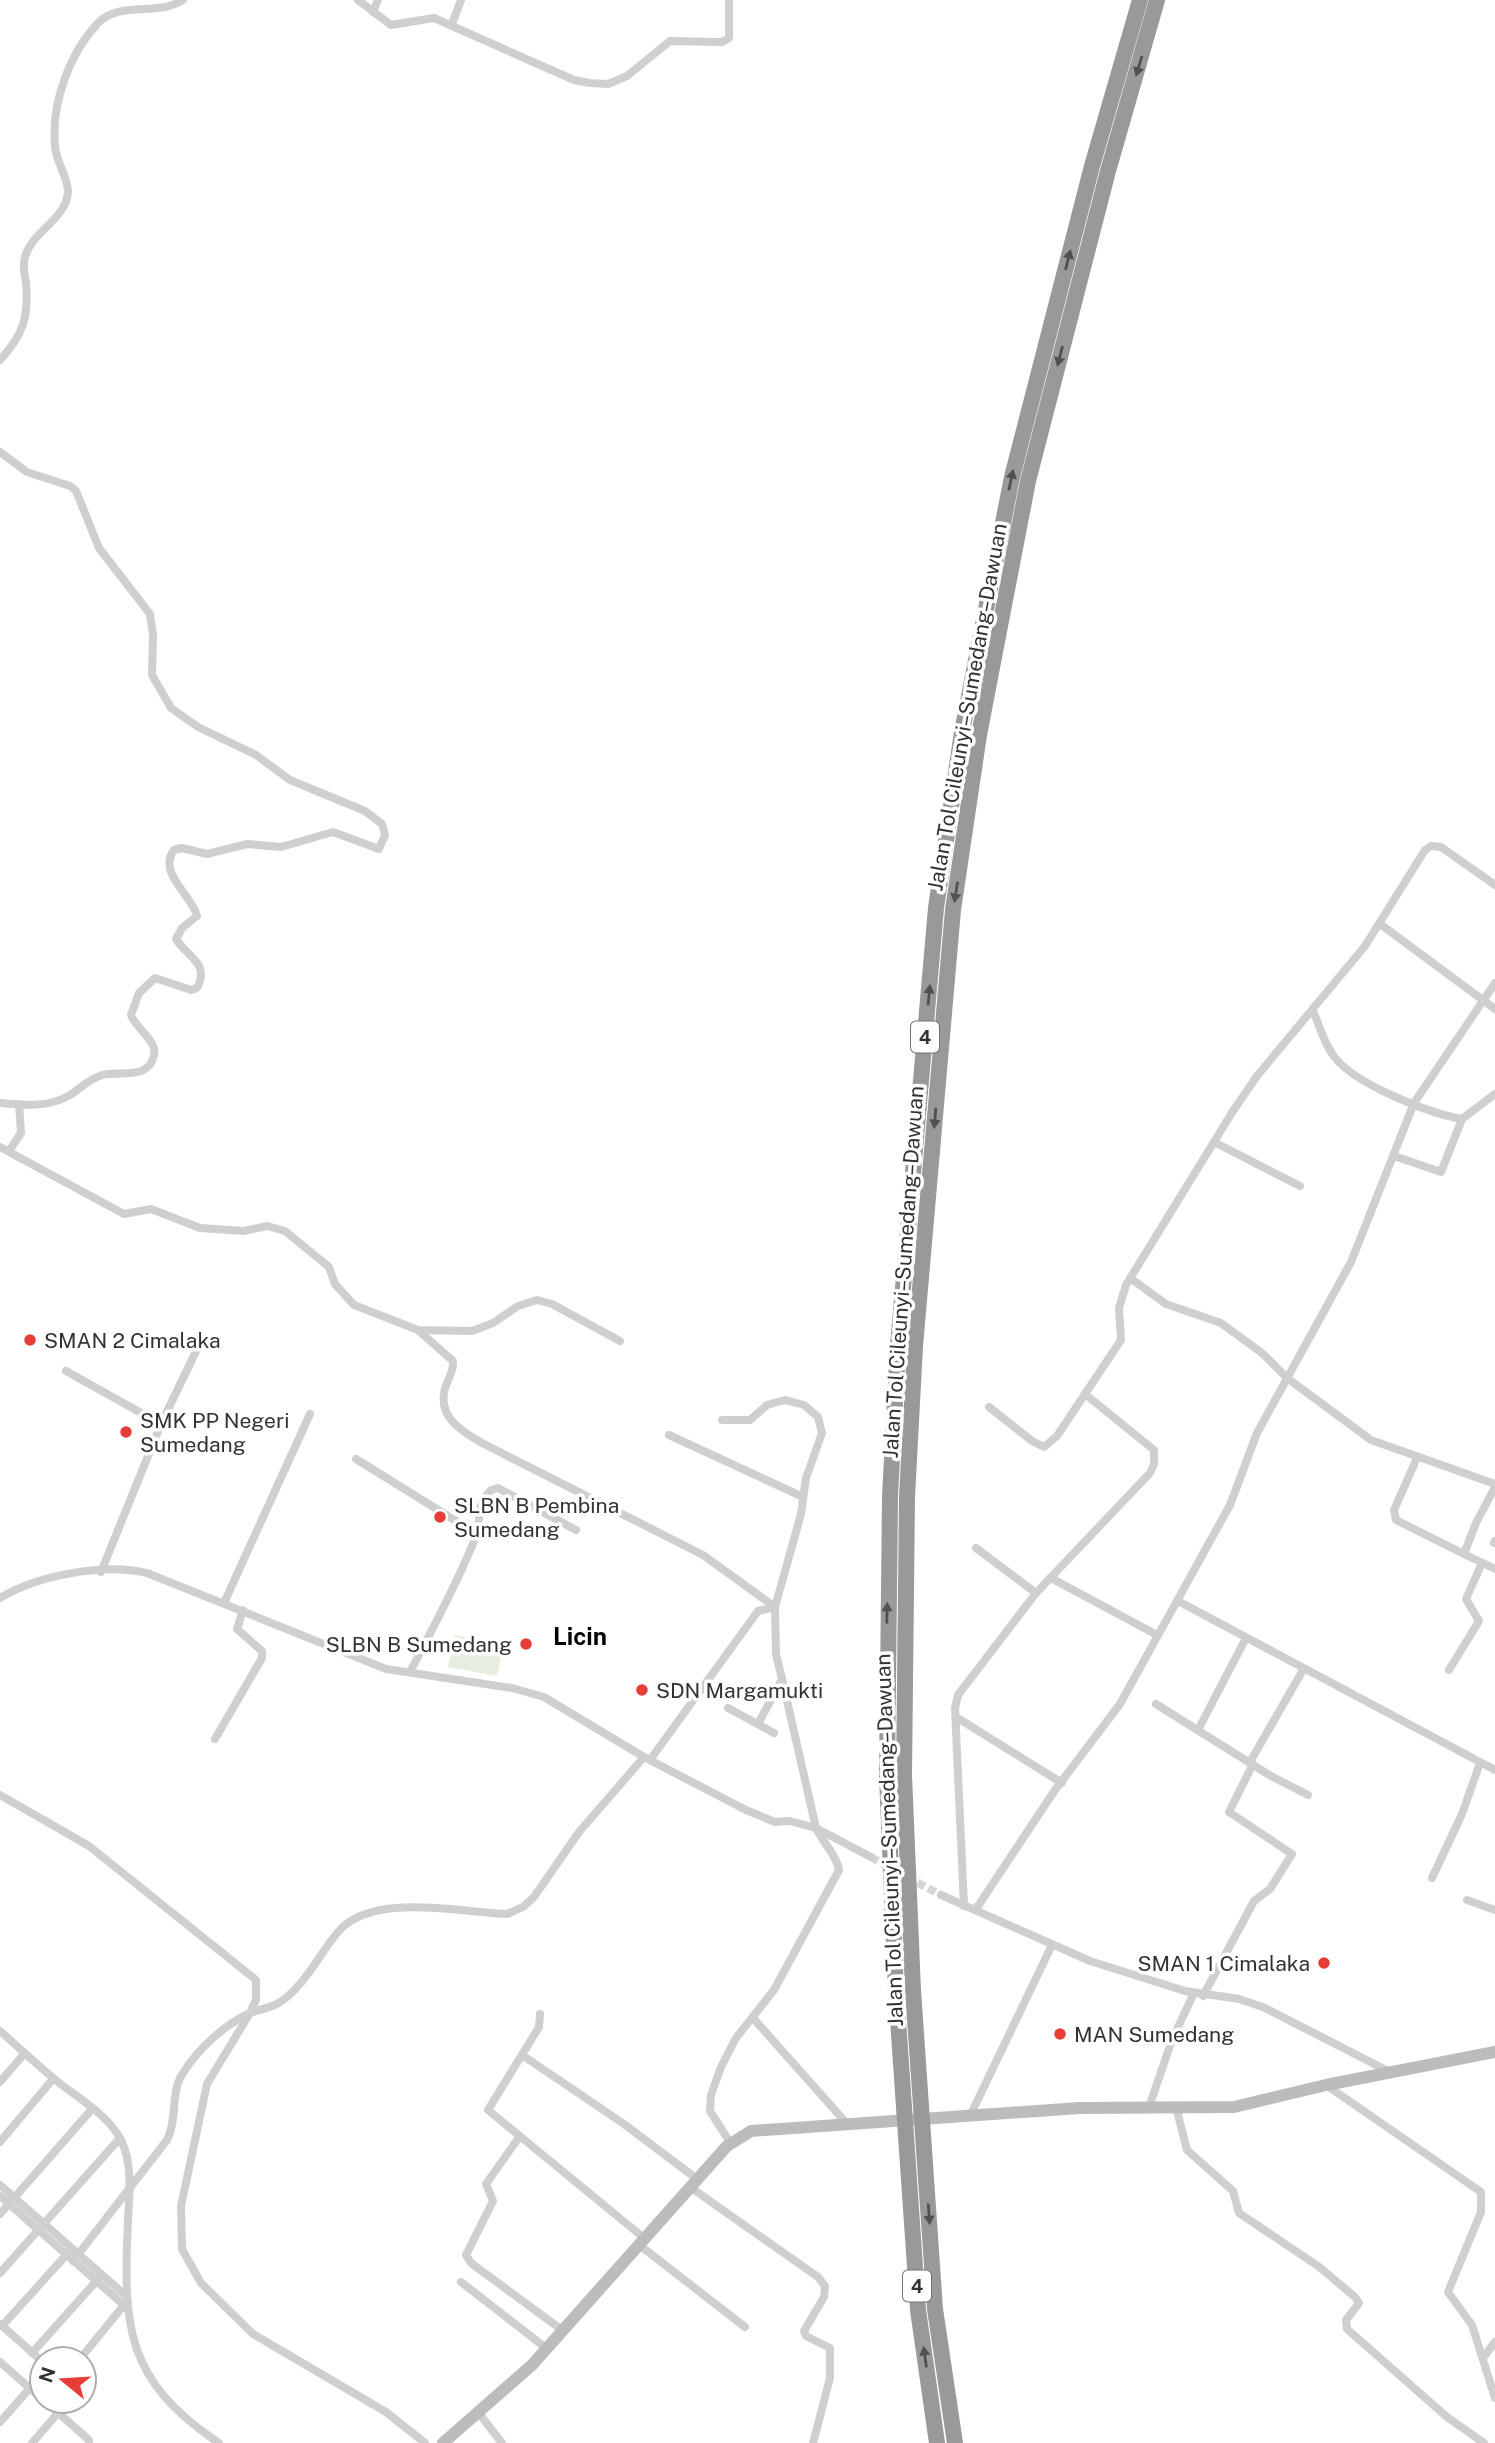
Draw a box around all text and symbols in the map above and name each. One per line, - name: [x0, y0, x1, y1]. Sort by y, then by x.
- one-way arrow: [1133, 55, 1143, 76]
- one-way arrow: [1063, 249, 1074, 271]
- one-way arrow: [1054, 345, 1065, 367]
- one-way arrow: [1006, 469, 1017, 491]
- street label: Jalan Tol Cileunyi–Sumedang–Dawuan: [922, 521, 1012, 893]
- one-way arrow: [950, 881, 961, 903]
- one-way arrow: [924, 983, 935, 1005]
- road number: 4: [911, 1021, 939, 1052]
- street label: Jalan Tol Cileunyi–Sumedang–Dawuan: [878, 1085, 928, 1459]
- one-way arrow: [929, 1107, 940, 1129]
- place label: SMAN 2 Cimalaka: [44, 1328, 221, 1353]
- marker: SMAN 2 Cimalaka: [22, 1332, 38, 1348]
- place label: SMK PP Negeri Sumedang: [140, 1408, 289, 1457]
- marker: SMK PP Negeri Sumedang: [118, 1424, 134, 1440]
- place label: SLBN B Pembina Sumedang: [454, 1493, 619, 1542]
- marker: SLBN B Pembina Sumedang: [432, 1509, 448, 1525]
- one-way arrow: [882, 1601, 893, 1623]
- district label: Licin: [553, 1622, 607, 1650]
- place label: SLBN B Sumedang: [326, 1632, 512, 1657]
- marker: SLBN B Sumedang: [518, 1636, 534, 1652]
- street label: Jalan Tol Cileunyi–Sumedang–Dawuan: [870, 1653, 908, 2027]
- place label: SDN Margamukti: [656, 1678, 823, 1703]
- marker: SDN Margamukti: [634, 1682, 650, 1698]
- place label: SMAN 1 Cimalaka: [1137, 1951, 1310, 1976]
- marker: SMAN 1 Cimalaka: [1316, 1955, 1332, 1971]
- place label: MAN Sumedang: [1074, 2022, 1234, 2047]
- marker: MAN Sumedang: [1052, 2026, 1068, 2042]
- one-way arrow: [923, 2203, 934, 2225]
- road number: 4: [903, 2270, 931, 2302]
- north arrow: [28, 2345, 98, 2415]
- one-way arrow: [920, 2346, 931, 2368]
- text: N: [34, 2364, 60, 2385]

